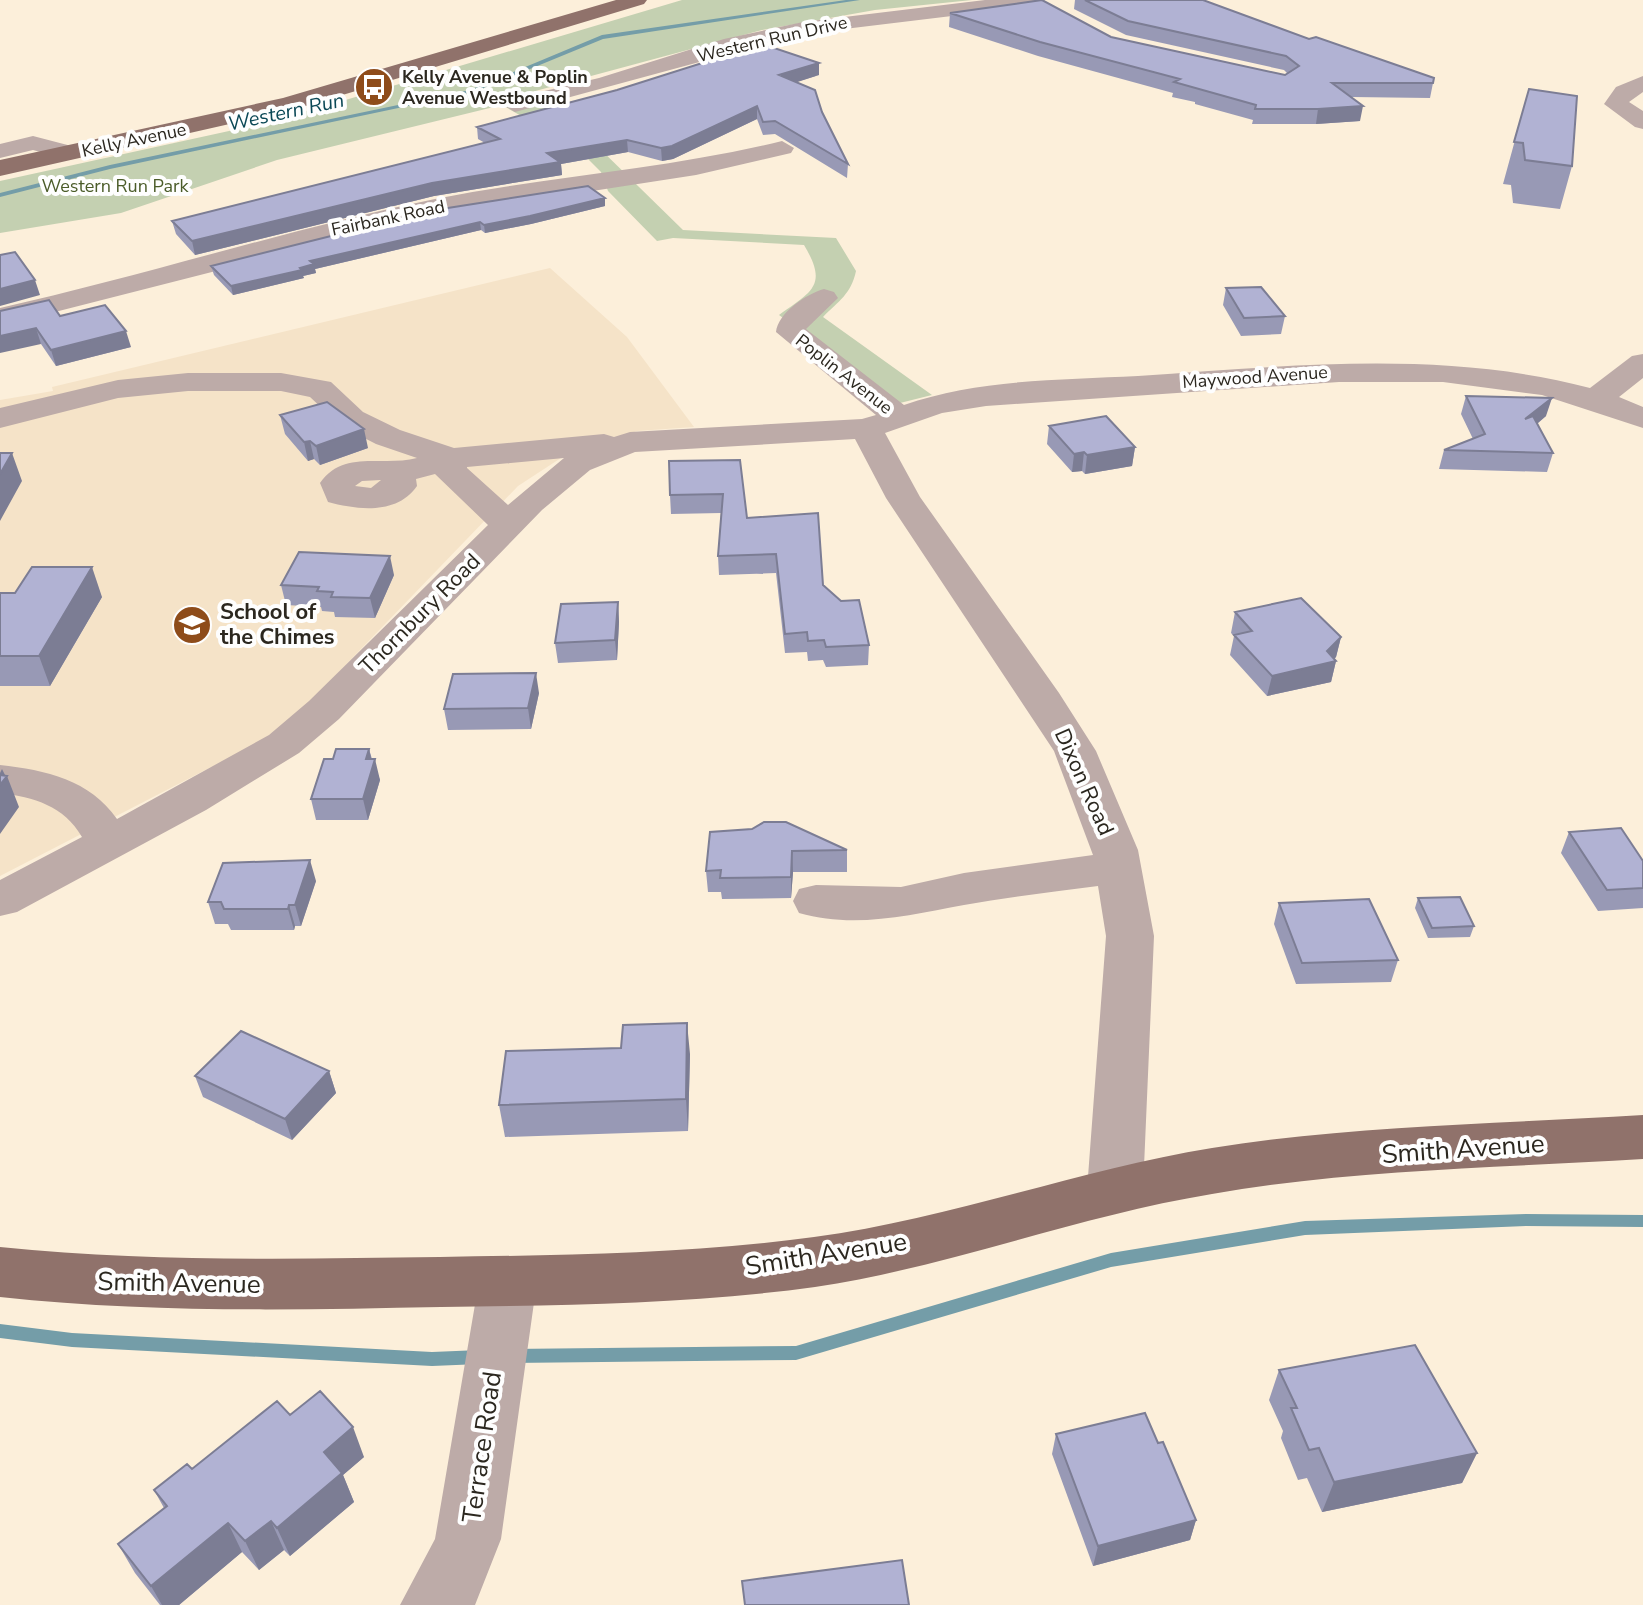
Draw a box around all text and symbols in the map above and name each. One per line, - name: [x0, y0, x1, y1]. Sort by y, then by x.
- street label: Western Run Drive: [694, 10, 850, 68]
- place label: Kelly Avenue & Poplin Avenue Westbound: [402, 65, 588, 110]
- bus stop icon: Kelly Avenue & Poplin Avenue Westbound: [353, 66, 395, 108]
- water label: Western Run: [225, 87, 347, 137]
- street label: Kelly Avenue: [80, 117, 188, 163]
- park label: Western Run Park: [42, 174, 189, 198]
- street label: Fairbank Road: [329, 194, 447, 242]
- street label: Poplin Avenue: [790, 328, 898, 420]
- street label: Maywood Avenue: [1181, 360, 1329, 394]
- street label: Thornbury Road: [353, 547, 487, 681]
- place label: School of the Chimes: [220, 597, 335, 652]
- school or university icon: School of the Chimes: [171, 604, 213, 646]
- street label: Dixon Road: [1047, 724, 1121, 840]
- street label: Smith Avenue: [1380, 1126, 1546, 1172]
- street label: Smith Avenue: [743, 1224, 909, 1284]
- street label: Smith Avenue: [97, 1264, 261, 1302]
- street label: Terrace Road: [454, 1369, 510, 1525]

